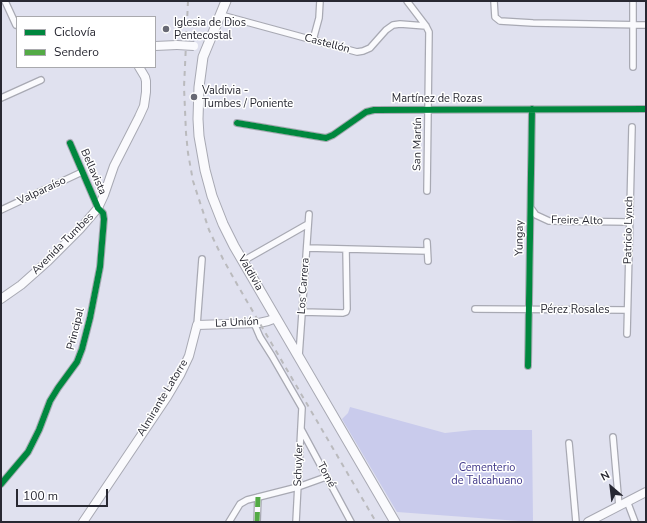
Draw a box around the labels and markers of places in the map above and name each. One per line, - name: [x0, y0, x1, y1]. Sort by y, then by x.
- place label: Iglesia de Dios Pentecostal: [174, 16, 246, 42]
- marker: Iglesia de Dios Pentecostal: [161, 24, 171, 34]
- place label: Valdivia - Tumbes / Poniente: [202, 84, 293, 110]
- marker: Valdivia - Tumbes / Poniente: [189, 92, 199, 102]

